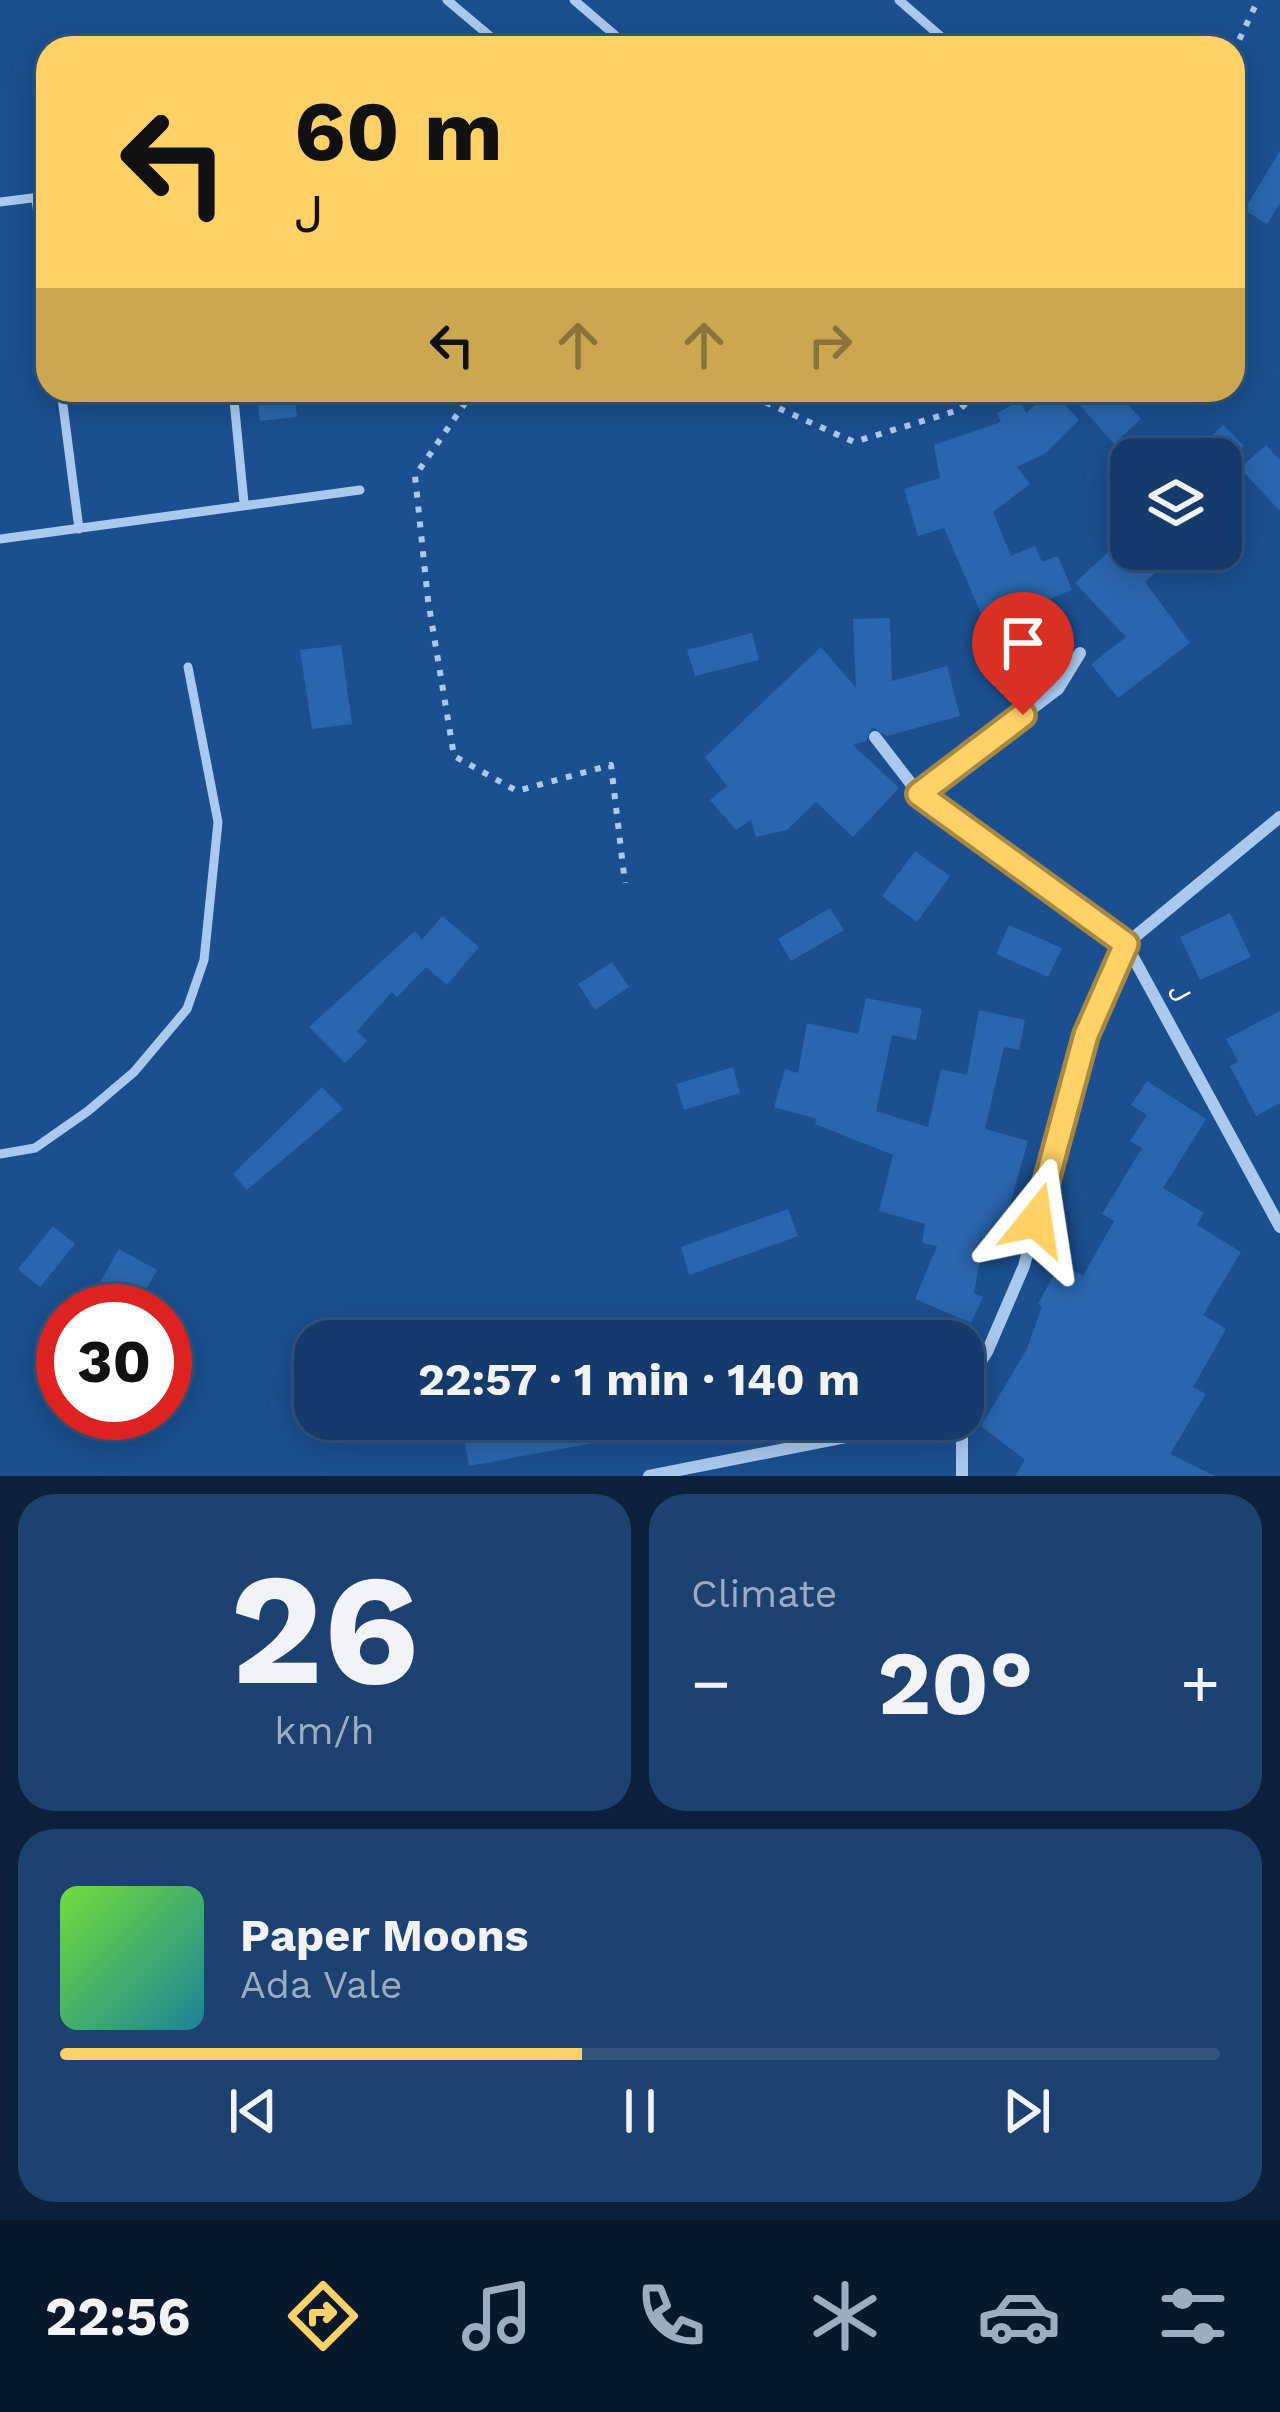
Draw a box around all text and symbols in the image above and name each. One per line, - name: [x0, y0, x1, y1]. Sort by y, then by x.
- text: 60 m: [294, 82, 503, 180]
- icon: left: [96, 84, 252, 240]
- text: J: [294, 182, 325, 245]
- icon: left: [419, 312, 485, 378]
- icon: ahead: [545, 312, 611, 378]
- icon: ahead: [671, 312, 737, 378]
- icon: right: [797, 312, 863, 378]
- map controls: [1110, 438, 1242, 570]
- button: layers: [1110, 438, 1242, 570]
- pin: [972, 592, 1074, 715]
- icon: arrive: [990, 610, 1056, 676]
- street label: J: [1161, 977, 1199, 1009]
- position arrow: [973, 1157, 1099, 1283]
- speed limit sign: 30: [36, 1284, 192, 1440]
- text: 22:57 · 1 min · 140 m: [418, 1353, 860, 1406]
- text: 26: [230, 1538, 419, 1721]
- text: Climate: [691, 1571, 837, 1616]
- text: 20°: [877, 1630, 1034, 1736]
- text: −: [691, 1645, 731, 1722]
- text: +: [1180, 1645, 1220, 1722]
- text: km/h: [274, 1708, 375, 1753]
- text: Paper Moons: [240, 1909, 529, 1962]
- text: Ada Vale: [240, 1962, 402, 2007]
- icon: previous: [220, 2078, 286, 2144]
- icon: pause: [607, 2078, 673, 2144]
- icon: next: [994, 2078, 1060, 2144]
- icon: directions: [281, 2274, 365, 2358]
- icon: music: [455, 2274, 539, 2358]
- icon: phone: [629, 2274, 713, 2358]
- icon: climate: [803, 2274, 887, 2358]
- icon: car: [977, 2274, 1061, 2358]
- icon: filters: [1151, 2274, 1235, 2358]
- text: 22:56: [45, 2285, 190, 2348]

